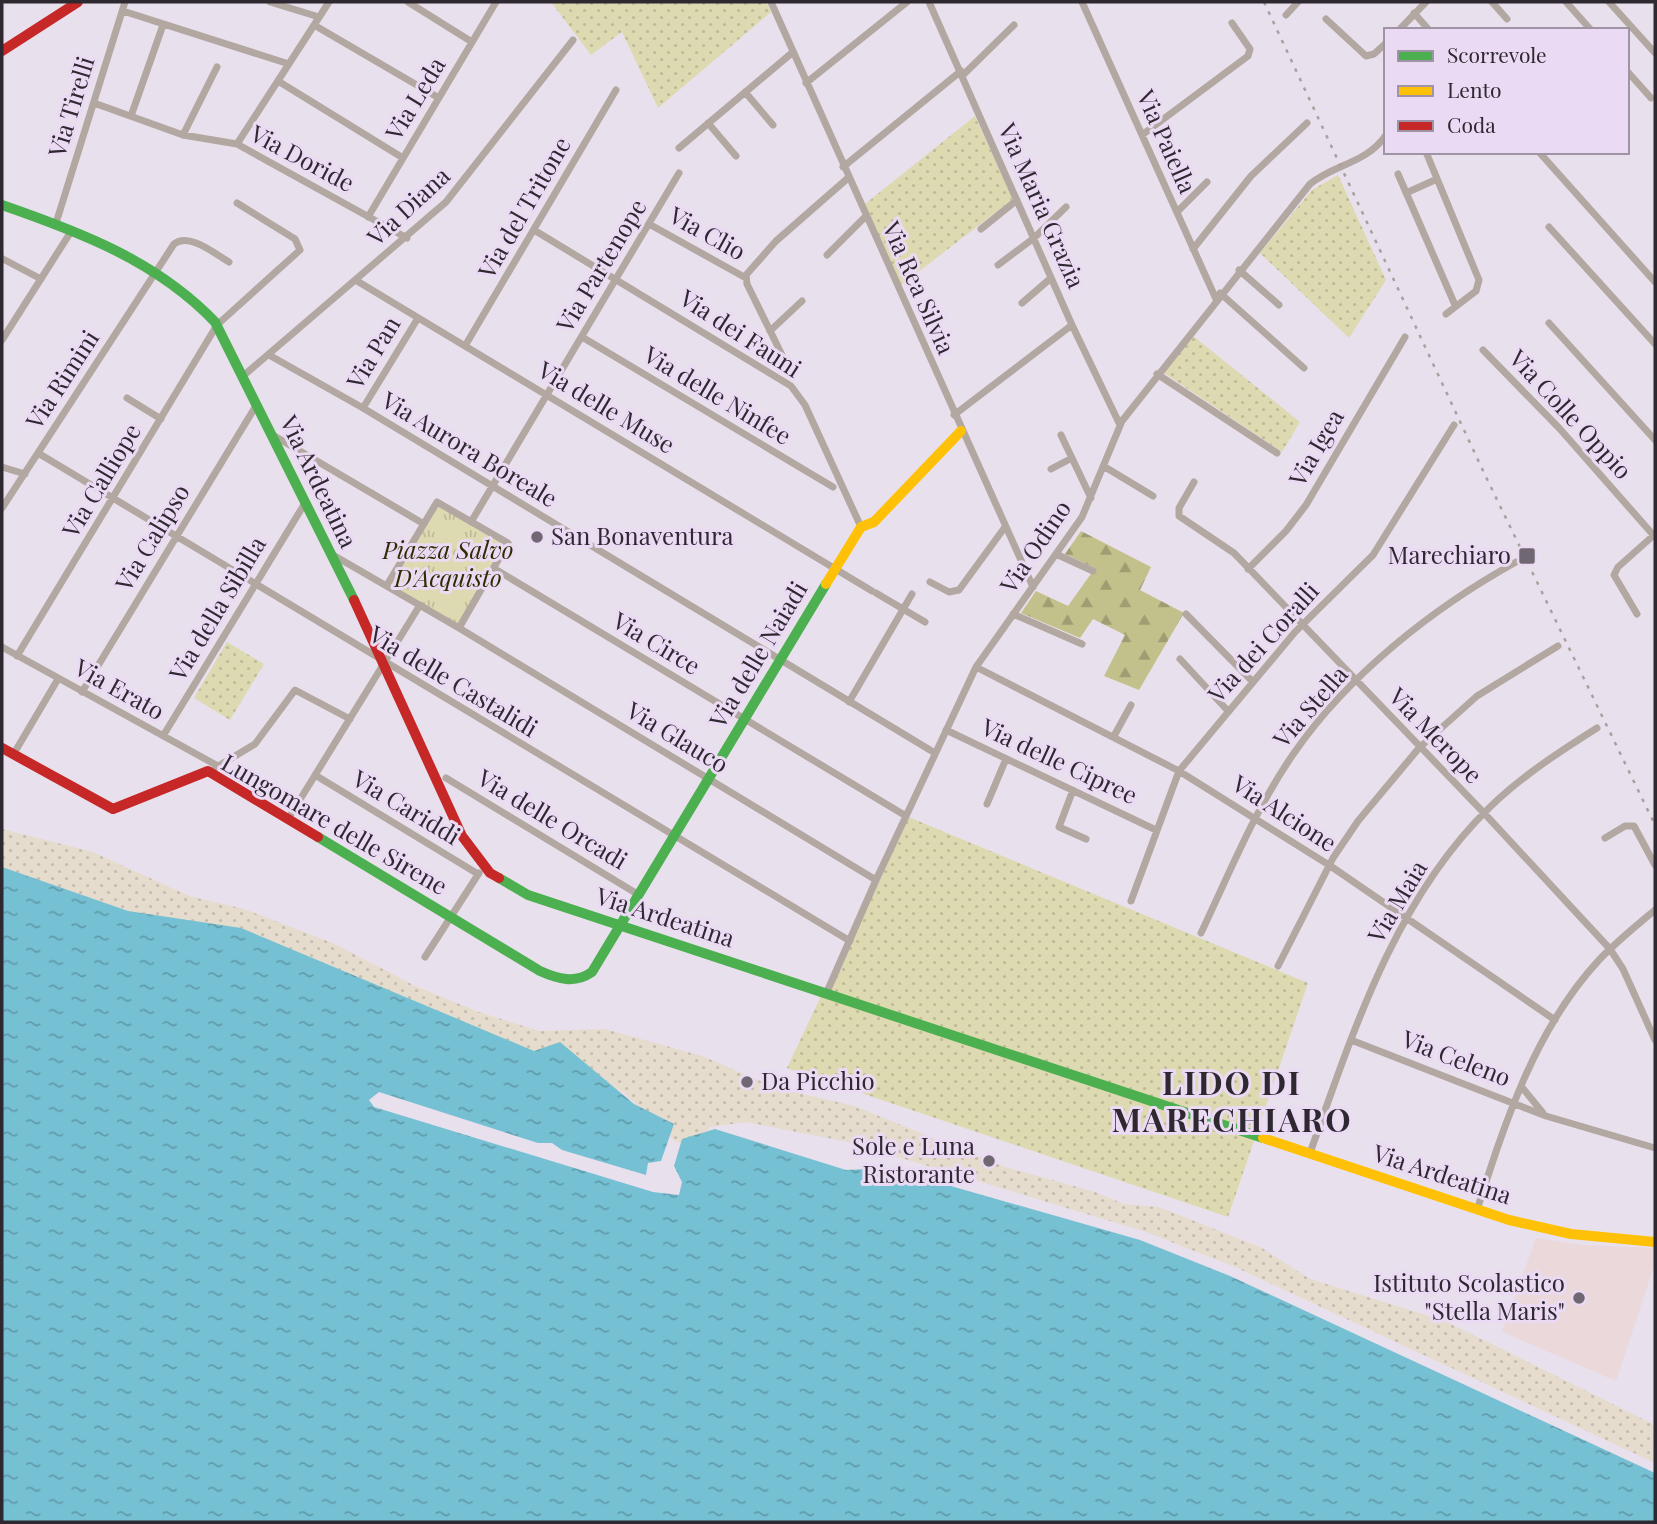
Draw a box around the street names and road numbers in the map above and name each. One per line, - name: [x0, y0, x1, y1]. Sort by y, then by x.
- street label: Via Leda: [377, 51, 452, 146]
- street label: Via Tirelli: [39, 52, 101, 162]
- street label: Via Paiella: [1130, 84, 1205, 198]
- street label: Via Doride: [244, 116, 361, 198]
- street label: Via Maria Grazia: [992, 117, 1093, 293]
- street label: Via del Tritone: [469, 130, 577, 284]
- street label: Via Diana: [359, 159, 456, 253]
- street label: Via Partenope: [547, 193, 653, 338]
- street label: Via Clio: [663, 198, 752, 266]
- street label: Via Rea Silvia: [876, 215, 963, 359]
- street label: Via dei Fauni: [673, 281, 808, 384]
- street label: Via Pan: [338, 310, 406, 395]
- street label: Via Rimini: [17, 323, 105, 435]
- street label: Via delle Ninfee: [638, 337, 798, 451]
- street label: Via Colle Oppio: [1502, 341, 1640, 485]
- street label: Via delle Muse: [532, 352, 681, 460]
- street label: Via Aurora Boreale: [375, 383, 564, 513]
- street label: Via Igea: [1280, 403, 1350, 492]
- street label: Via Ardeatina: [274, 409, 366, 553]
- street label: Via Calliope: [53, 417, 147, 544]
- street label: Via Calipso: [106, 478, 196, 597]
- street label: Via Odino: [991, 493, 1077, 599]
- street label: Via della Sibilla: [160, 530, 272, 687]
- street label: Via delle Naiadi: [701, 575, 814, 734]
- street label: Via dei Coralli: [1199, 575, 1325, 709]
- street label: Via Circe: [607, 603, 707, 681]
- street label: Via delle Castalidi: [363, 617, 544, 743]
- street label: Via Erato: [68, 650, 171, 726]
- street label: Via Stella: [1264, 658, 1354, 754]
- street label: Via Merope: [1382, 679, 1490, 789]
- street label: Via Glauco: [620, 693, 735, 779]
- street label: Via delle Cipree: [976, 710, 1143, 810]
- street label: Lungomare delle Sirene: [216, 745, 454, 901]
- street label: Via delle Orcadi: [471, 760, 634, 876]
- street label: Via Cariddi: [346, 761, 467, 851]
- street label: Via Alcione: [1226, 766, 1343, 858]
- street label: Via Maia: [1359, 854, 1433, 949]
- street label: Via Ardeatina: [591, 878, 739, 953]
- street label: Via Celeno: [1397, 1021, 1516, 1093]
- street label: Via Ardeatina: [1368, 1135, 1516, 1210]

